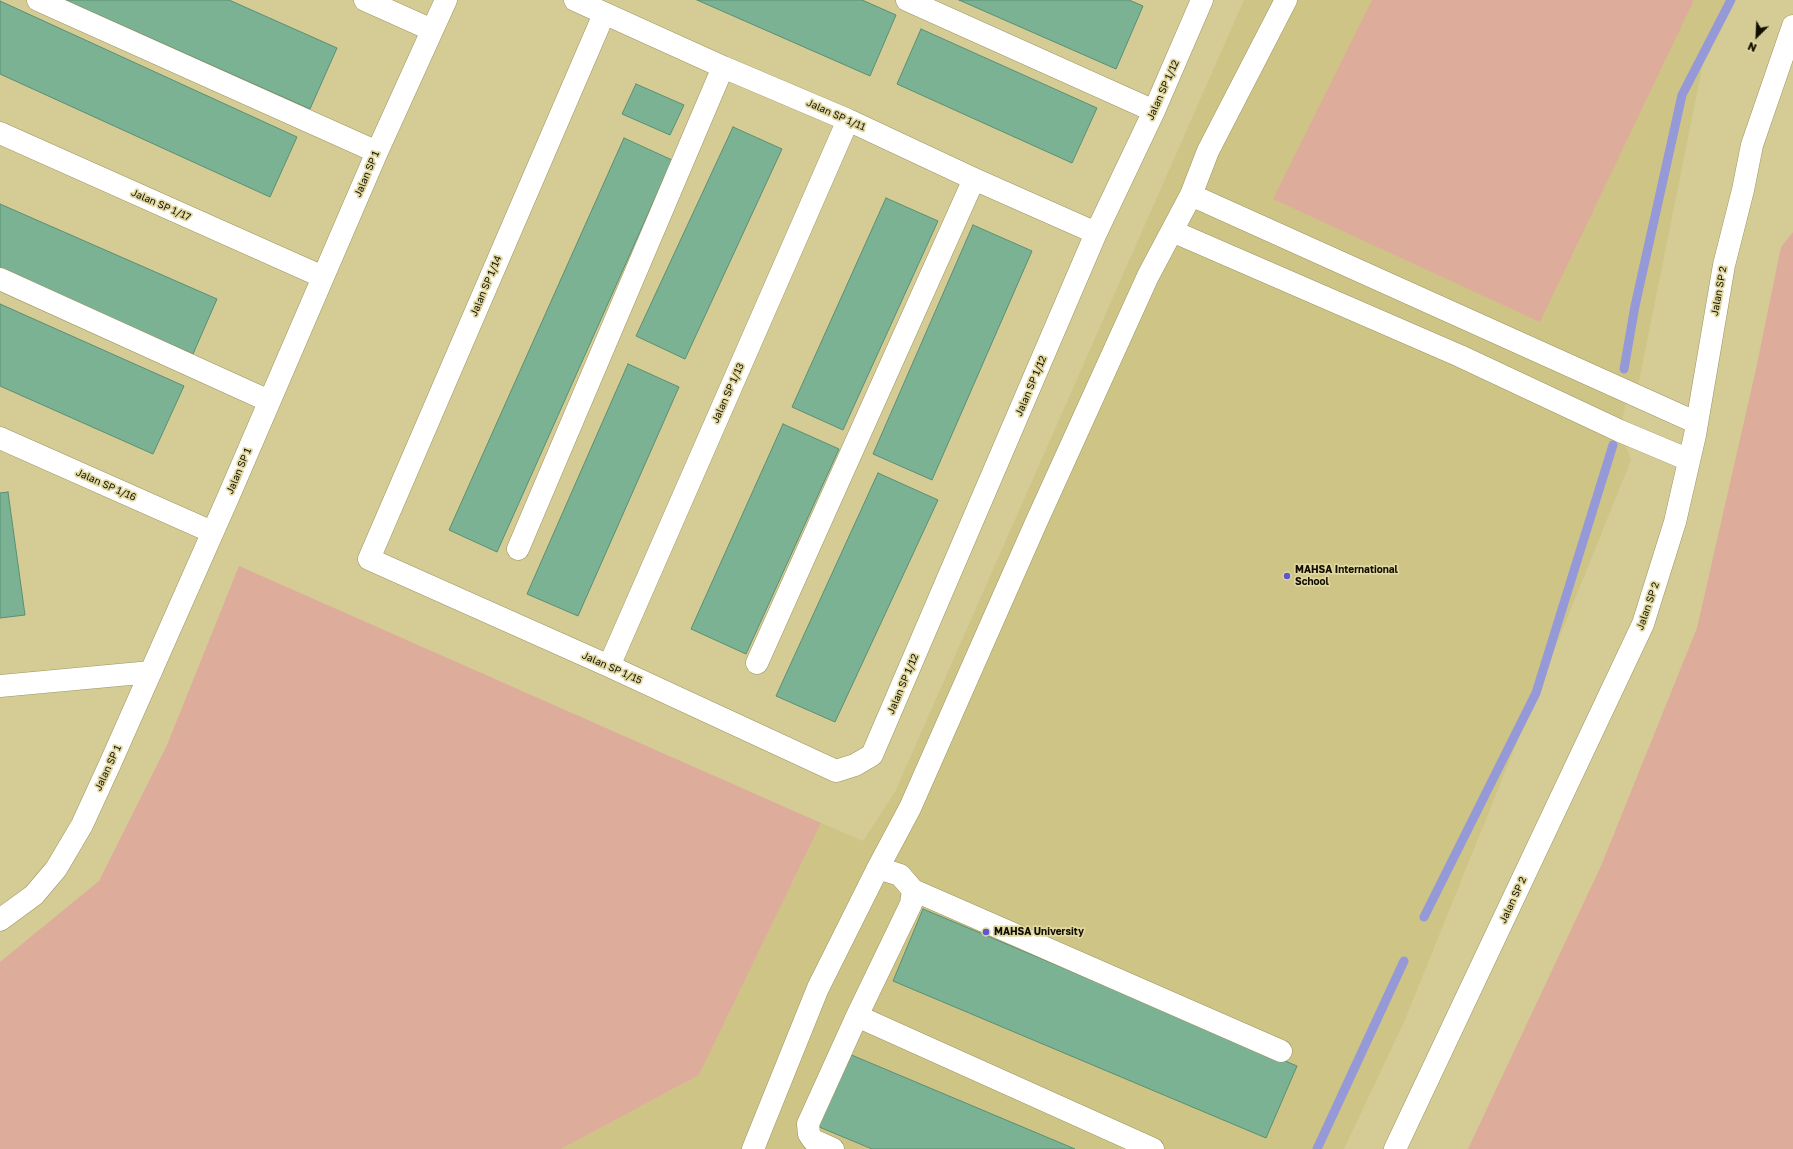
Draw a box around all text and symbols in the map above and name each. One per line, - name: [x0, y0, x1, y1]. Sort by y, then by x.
- north arrow: [1737, 16, 1777, 56]
- text: N: [1745, 40, 1758, 55]
- street label: Jalan SP 1/12: [1144, 58, 1182, 122]
- street label: Jalan SP 1/11: [805, 97, 867, 133]
- street label: Jalan SP 1: [352, 149, 382, 199]
- street label: Jalan SP 1/17: [129, 187, 193, 223]
- street label: Jalan SP 1/14: [468, 254, 504, 318]
- street label: Jalan SP 2: [1709, 265, 1729, 317]
- street label: Jalan SP 1/12: [1013, 354, 1049, 418]
- street label: Jalan SP 1/13: [709, 361, 747, 425]
- street label: Jalan SP 1: [224, 446, 254, 496]
- street label: Jalan SP 1/16: [74, 466, 138, 504]
- place label: MAHSA International School: [1295, 564, 1398, 588]
- marker: MAHSA International School: [1282, 571, 1292, 581]
- street label: Jalan SP 2: [1634, 580, 1662, 632]
- street label: Jalan SP 1/15: [580, 649, 644, 687]
- street label: Jalan SP 1/12: [885, 652, 921, 716]
- street label: Jalan SP 1: [92, 743, 124, 793]
- street label: Jalan SP 2: [1497, 875, 1529, 925]
- place label: MAHSA University: [994, 926, 1084, 938]
- marker: MAHSA University: [981, 927, 991, 937]

